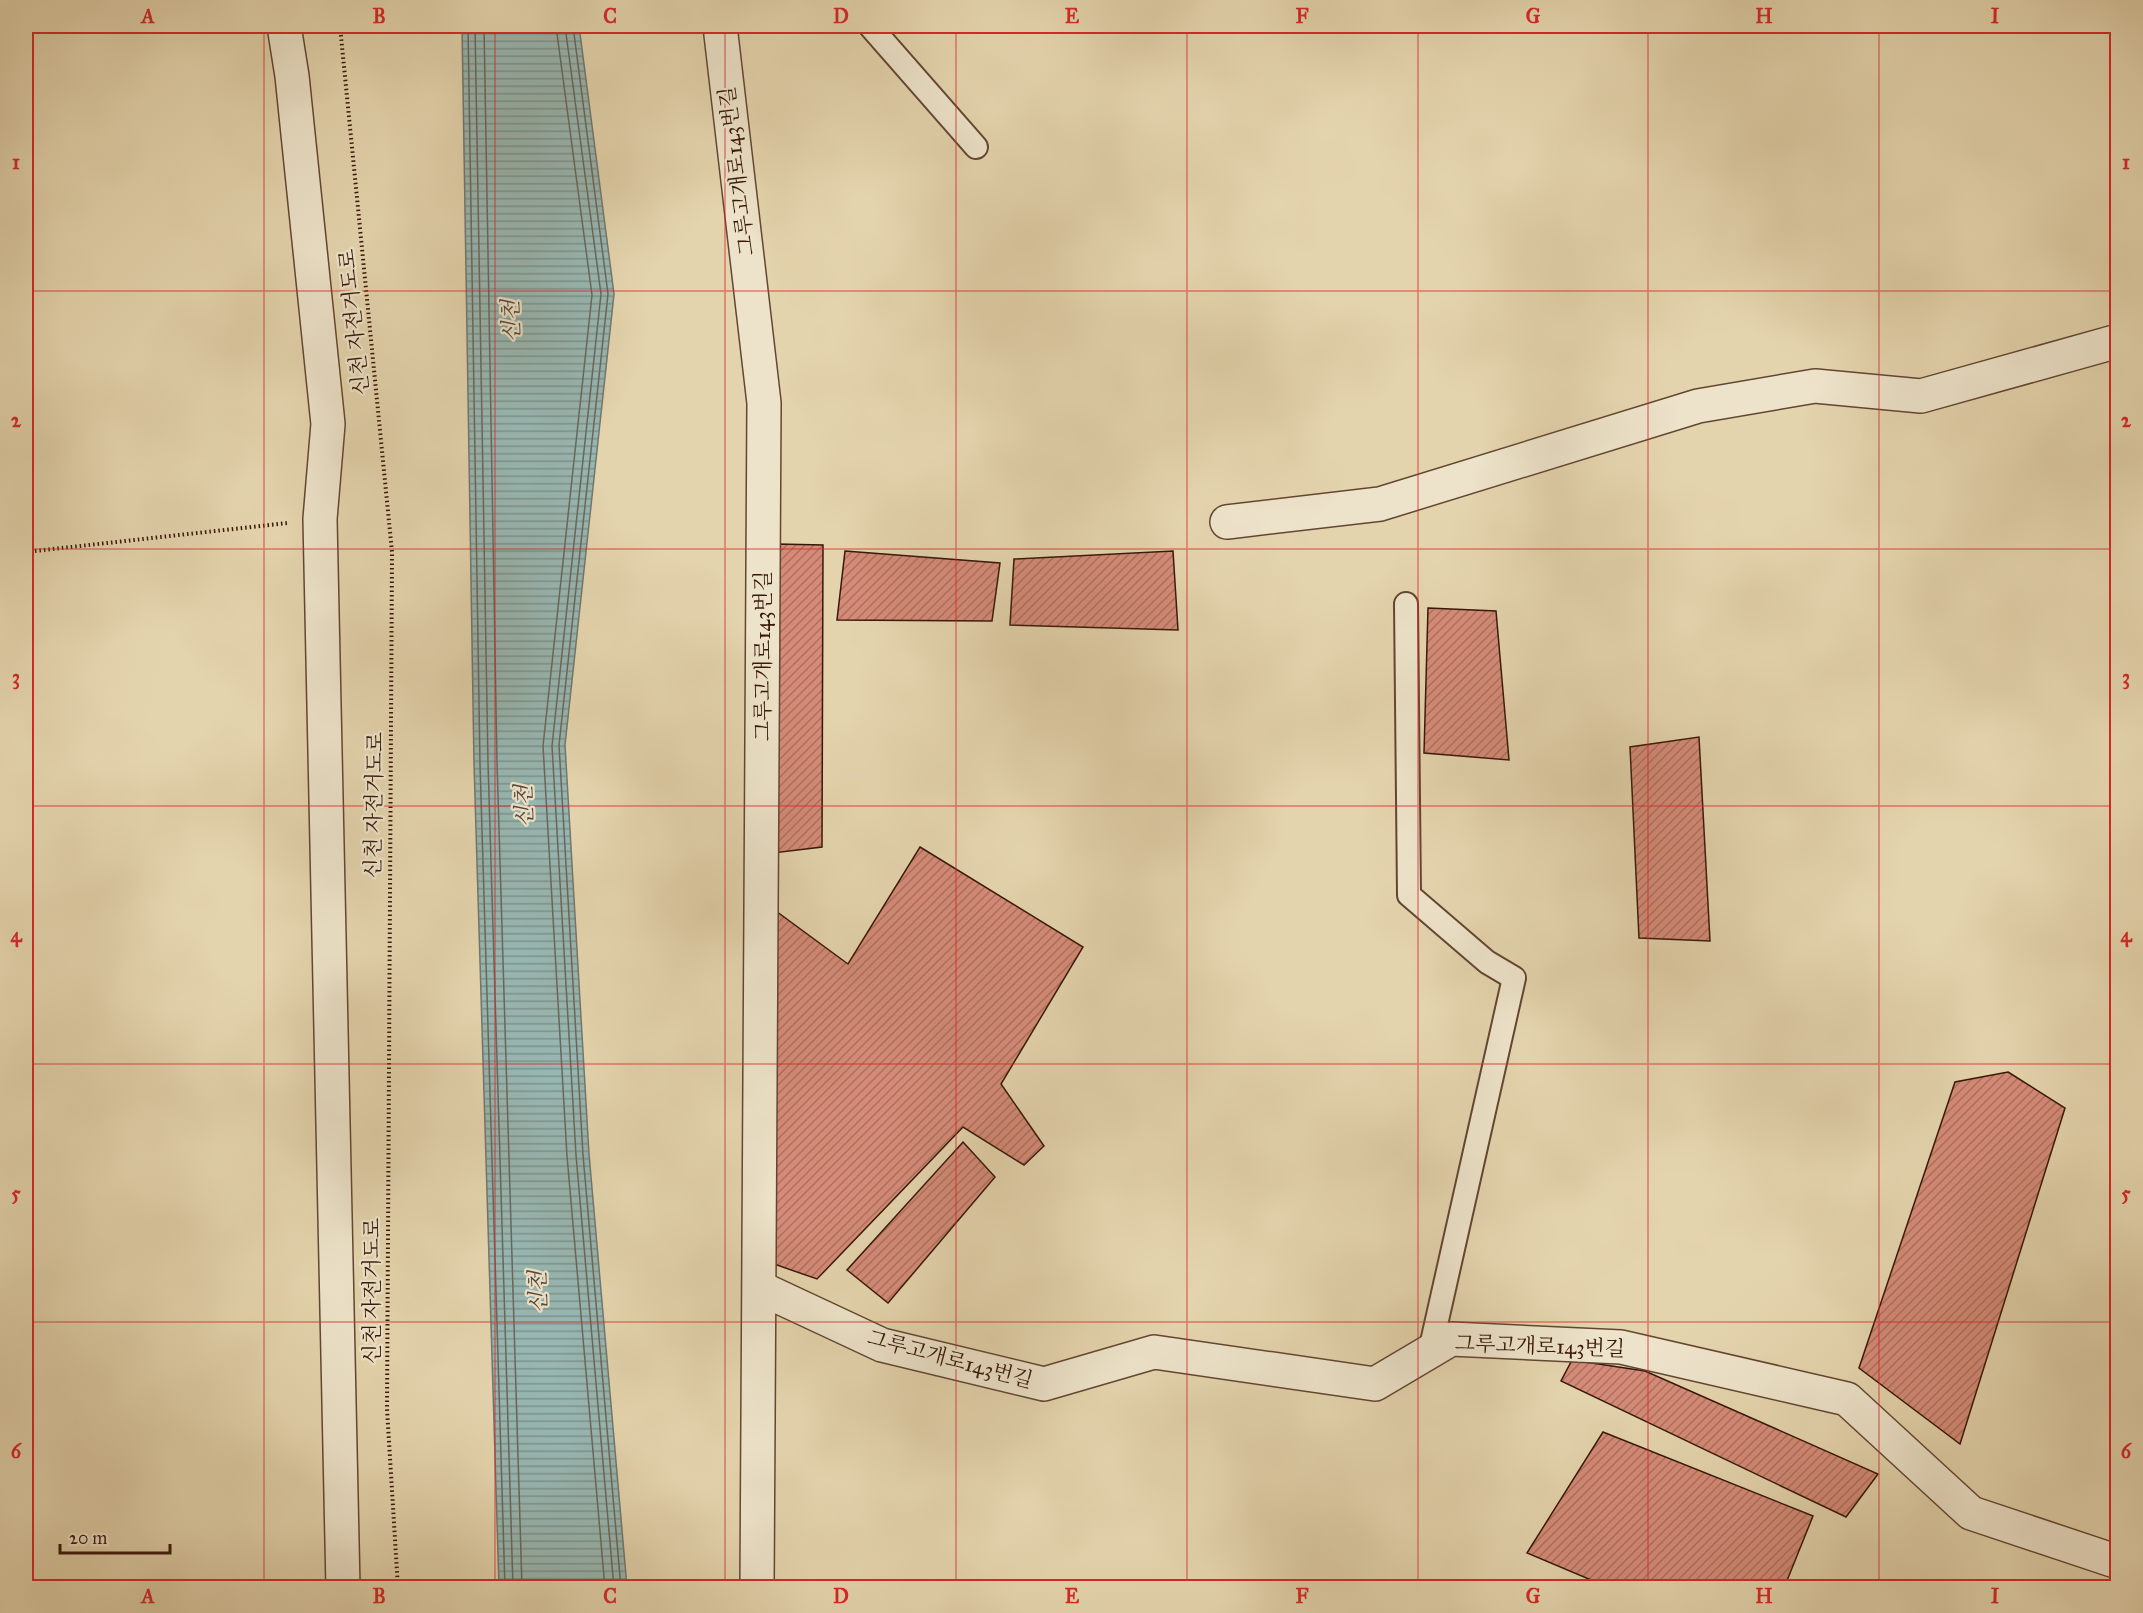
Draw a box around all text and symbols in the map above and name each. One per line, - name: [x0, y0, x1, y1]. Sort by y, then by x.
- text: A: [139, 4, 155, 28]
- text: B: [372, 4, 386, 28]
- text: C: [603, 4, 617, 28]
- text: D: [833, 4, 849, 28]
- text: E: [1065, 4, 1080, 28]
- text: F: [1295, 4, 1309, 28]
- text: G: [1526, 4, 1541, 28]
- text: H: [1755, 4, 1773, 28]
- text: I: [1991, 4, 2000, 28]
- street label: 그루고개로143번길: [714, 85, 760, 257]
- text: 1: [12, 150, 20, 174]
- text: 1: [2122, 150, 2130, 174]
- street label: 신천 자전거도로: [333, 248, 375, 396]
- water label: 신천: [497, 298, 525, 343]
- text: 2: [11, 408, 22, 432]
- text: 2: [2121, 408, 2132, 432]
- street label: 그루고개로143번길: [750, 571, 776, 741]
- text: 3: [12, 665, 20, 690]
- text: 3: [2122, 665, 2130, 690]
- street label: 신천 자전거도로: [360, 732, 388, 878]
- water label: 신천: [510, 783, 538, 828]
- text: 4: [10, 923, 22, 948]
- text: 4: [2120, 923, 2132, 948]
- text: 5: [11, 1181, 21, 1205]
- text: 5: [2121, 1181, 2131, 1205]
- street label: 신천 자전거도로: [359, 1218, 385, 1364]
- water label: 신천: [524, 1269, 552, 1314]
- street label: 그루고개로143번길: [864, 1324, 1036, 1394]
- street label: 그루고개로143번길: [1454, 1330, 1626, 1362]
- text: 6: [11, 1439, 23, 1463]
- text: 6: [2121, 1439, 2133, 1463]
- scale bar: [60, 1517, 170, 1555]
- text: 20 m: [69, 1527, 107, 1549]
- text: A: [139, 1584, 155, 1608]
- text: B: [372, 1584, 386, 1608]
- text: C: [603, 1584, 617, 1608]
- text: D: [833, 1584, 849, 1608]
- text: E: [1065, 1584, 1080, 1608]
- text: F: [1295, 1584, 1309, 1608]
- text: G: [1526, 1584, 1541, 1608]
- text: H: [1755, 1584, 1773, 1608]
- text: I: [1991, 1584, 2000, 1608]

